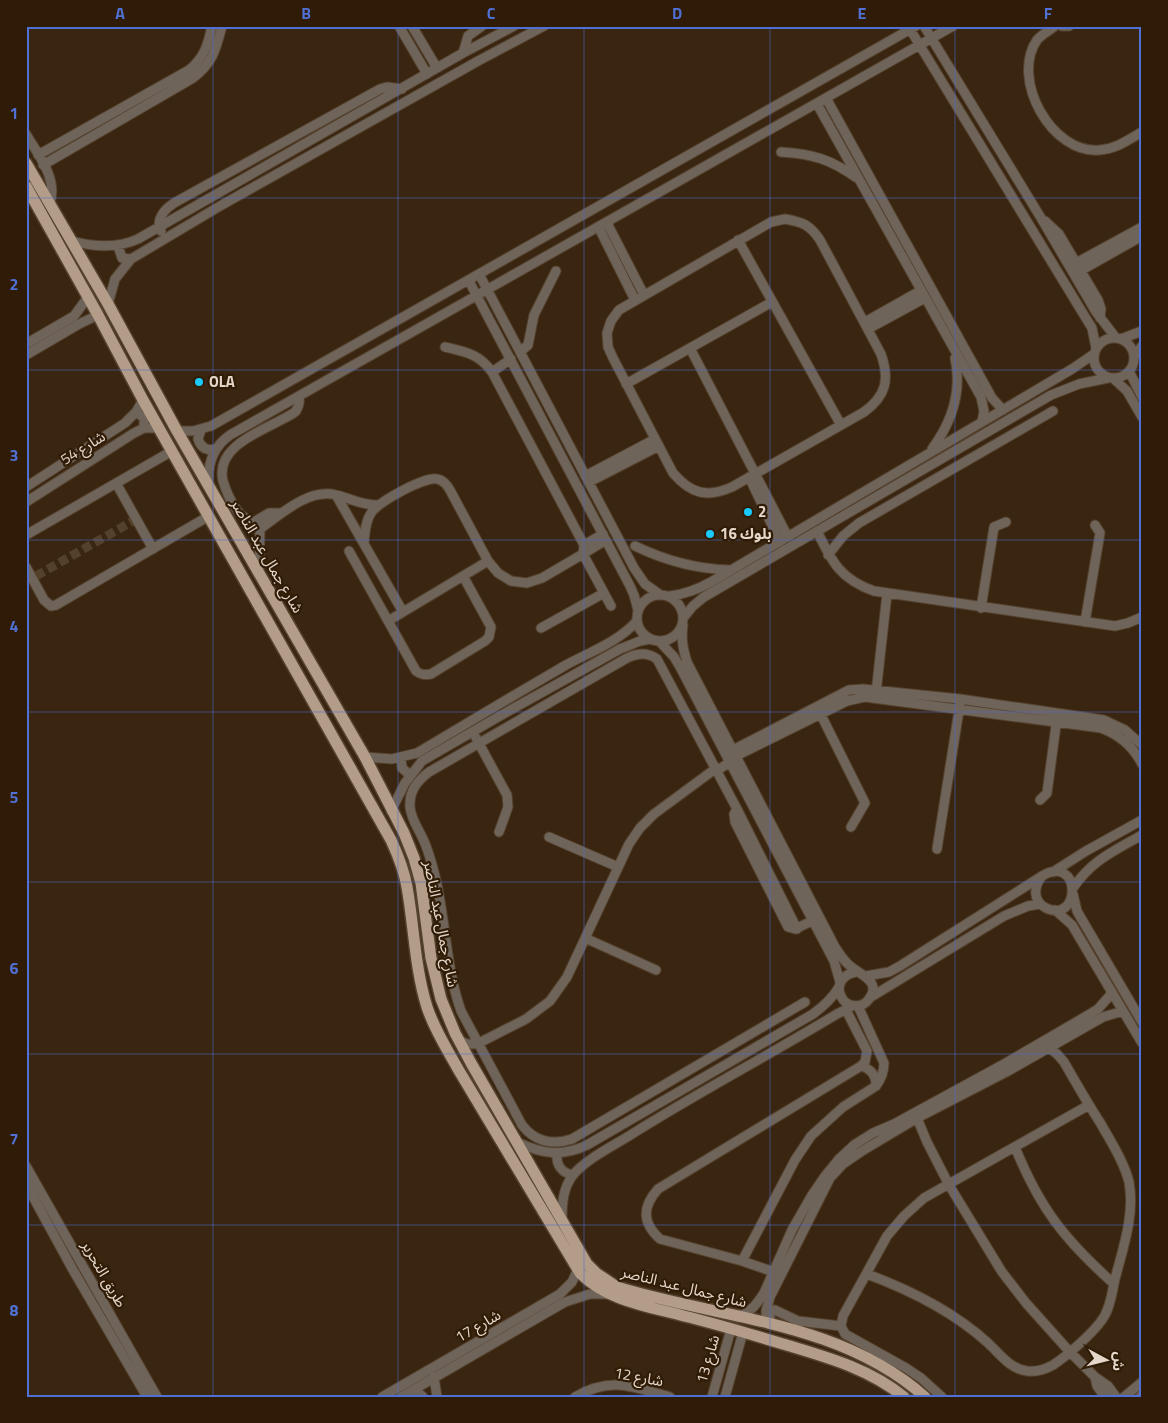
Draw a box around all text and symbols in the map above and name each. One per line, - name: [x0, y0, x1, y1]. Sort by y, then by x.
- text: A: [115, 1, 125, 25]
- text: B: [301, 1, 311, 25]
- text: C: [487, 1, 496, 25]
- text: D: [672, 1, 682, 25]
- text: E: [858, 1, 867, 25]
- text: F: [1044, 1, 1053, 25]
- text: 1: [10, 101, 18, 125]
- text: 2: [10, 272, 18, 296]
- place label: OLA: [209, 370, 235, 393]
- marker: OLA: [193, 376, 205, 388]
- street label: شارع 54: [56, 425, 110, 471]
- text: 3: [10, 443, 18, 467]
- street label: شارع جمال عبد الناصر: [224, 493, 310, 618]
- place label: 2: [758, 500, 766, 523]
- marker: 2: [742, 506, 754, 518]
- place label: بلوك 16: [720, 522, 772, 545]
- marker: بلوك 16: [704, 528, 716, 540]
- text: 4: [10, 614, 19, 638]
- text: 5: [10, 785, 19, 809]
- street label: شارع جمال عبد الناصر: [417, 858, 465, 990]
- text: 6: [10, 956, 19, 980]
- text: 7: [10, 1127, 18, 1151]
- street label: طريق التحرير: [75, 1235, 133, 1312]
- street label: شارع جمال عبد الناصر: [618, 1260, 750, 1314]
- text: 8: [10, 1298, 19, 1322]
- street label: شارع 17: [451, 1303, 506, 1349]
- street label: شارع 13: [690, 1332, 726, 1386]
- north arrow: [1080, 1336, 1130, 1386]
- text: ش: [1108, 1351, 1131, 1372]
- street label: شارع 12: [613, 1361, 666, 1393]

